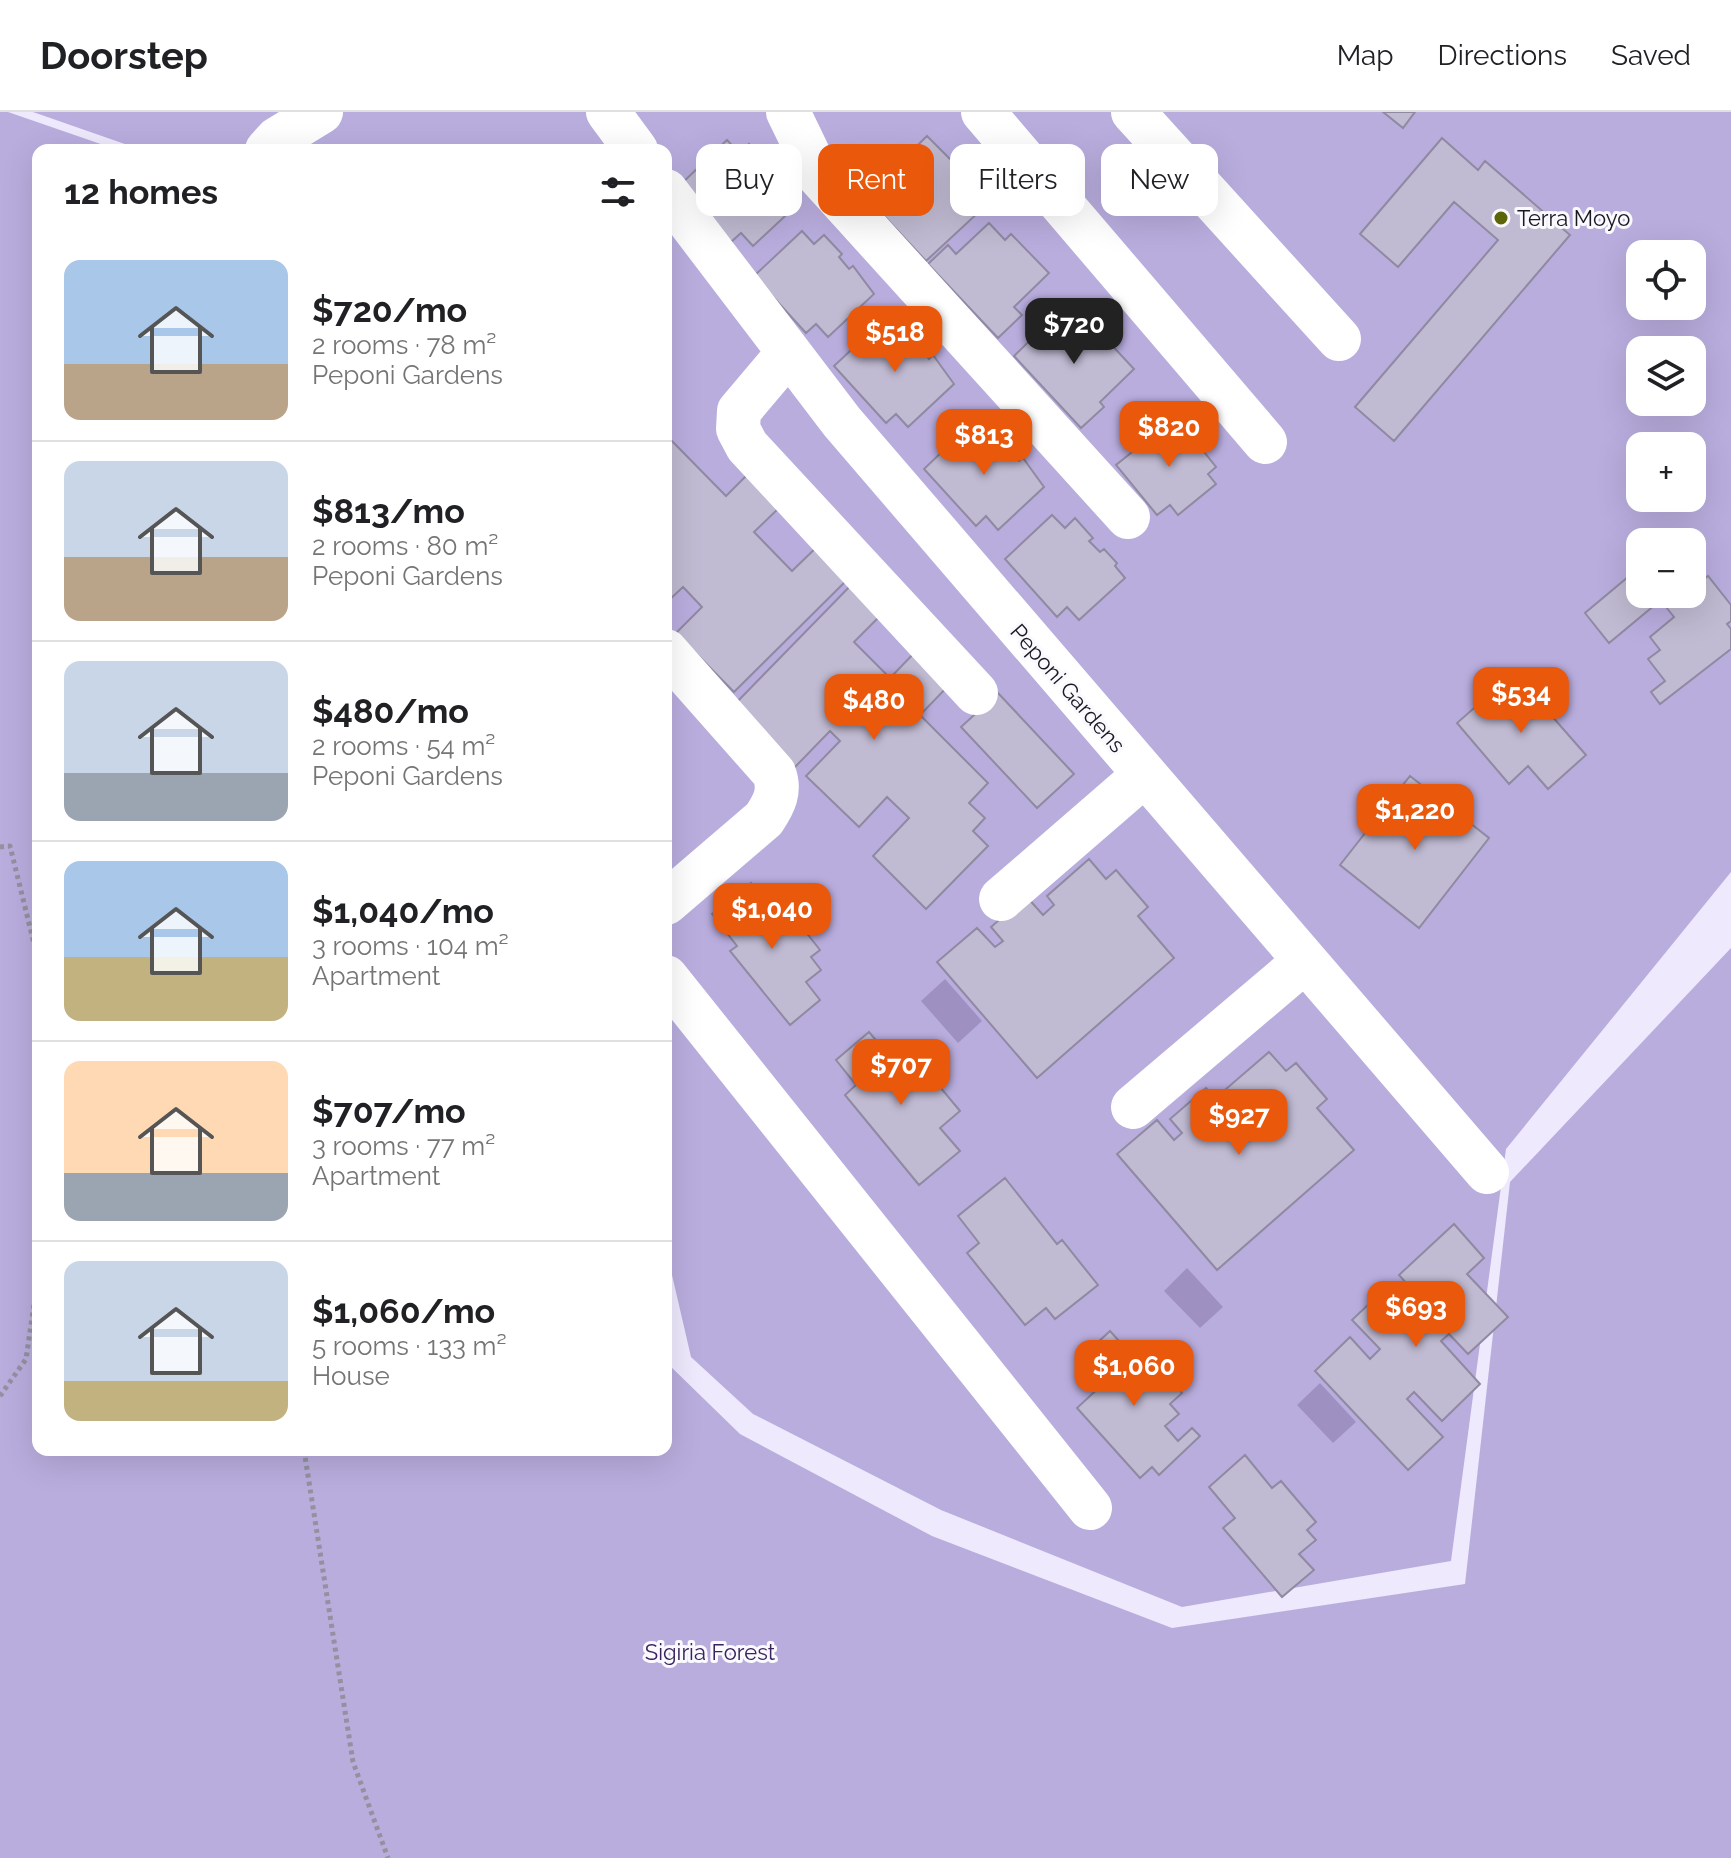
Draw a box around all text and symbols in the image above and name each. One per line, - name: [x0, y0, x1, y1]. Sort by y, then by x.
- text: Doorstep: [40, 33, 208, 78]
- text: Map: [1337, 39, 1394, 72]
- text: Directions: [1438, 39, 1567, 72]
- text: Saved: [1611, 39, 1691, 72]
- chip: Buy: [696, 144, 802, 216]
- chip: Rent: [818, 144, 934, 216]
- chip: Filters: [950, 144, 1085, 216]
- chip: New: [1101, 144, 1218, 216]
- icon: filters: [596, 170, 640, 214]
- text: 12 homes: [64, 172, 218, 212]
- place label: Terra Moyo: [1517, 205, 1630, 231]
- marker: Terra Moyo: [1492, 209, 1510, 227]
- map controls: [1626, 240, 1706, 608]
- button: locate: [1626, 240, 1706, 320]
- text: $720/mo: [312, 290, 467, 330]
- icon: home: [128, 292, 224, 388]
- pin: $720: [1027, 298, 1121, 366]
- pin: $518: [848, 306, 942, 374]
- text: $720: [1043, 309, 1105, 339]
- text: $518: [865, 317, 925, 347]
- text: 2 rooms · 78 m²: [312, 330, 496, 360]
- button: layers: [1626, 336, 1706, 416]
- text: Peponi Gardens: [312, 360, 503, 390]
- pin: $820: [1122, 401, 1216, 469]
- pin: $813: [937, 409, 1031, 477]
- text: $820: [1138, 412, 1200, 442]
- text: $813: [954, 420, 1014, 450]
- button: +: [1626, 432, 1706, 512]
- text: $813/mo: [312, 491, 465, 531]
- icon: home: [128, 493, 224, 589]
- button: −: [1626, 528, 1706, 608]
- text: 2 rooms · 80 m²: [312, 531, 498, 561]
- text: Peponi Gardens: [312, 561, 503, 591]
- street label: Peponi Gardens: [1005, 619, 1131, 757]
- pin: $534: [1474, 667, 1568, 735]
- pin: $480: [827, 674, 921, 742]
- text: $534: [1491, 678, 1551, 708]
- text: $480: [843, 685, 906, 715]
- text: $480/mo: [312, 691, 469, 731]
- icon: home: [128, 693, 224, 789]
- text: 2 rooms · 54 m²: [312, 731, 495, 761]
- text: Peponi Gardens: [312, 761, 503, 791]
- pin: $1,220: [1350, 784, 1480, 852]
- text: $1,220: [1375, 795, 1455, 825]
- pin: $1,040: [707, 883, 837, 951]
- text: $1,040/mo: [312, 891, 494, 931]
- icon: home: [128, 893, 224, 989]
- text: $1,040: [731, 894, 813, 924]
- text: 3 rooms · 104 m²: [312, 931, 509, 961]
- text: Apartment: [312, 961, 441, 991]
- pin: $707: [854, 1039, 948, 1107]
- text: $707: [870, 1050, 932, 1080]
- pin: $927: [1192, 1089, 1286, 1157]
- text: $707/mo: [312, 1091, 466, 1131]
- icon: home: [128, 1093, 224, 1189]
- text: $927: [1208, 1100, 1270, 1130]
- text: 3 rooms · 77 m²: [312, 1131, 495, 1161]
- text: Apartment: [312, 1161, 441, 1191]
- pin: $693: [1369, 1281, 1463, 1349]
- text: $1,060/mo: [312, 1291, 495, 1331]
- text: $693: [1385, 1292, 1447, 1322]
- icon: home: [128, 1293, 224, 1389]
- text: 5 rooms · 133 m²: [312, 1331, 507, 1361]
- pin: $1,060: [1069, 1340, 1199, 1408]
- text: $1,060: [1092, 1351, 1176, 1381]
- text: House: [312, 1361, 390, 1391]
- park label: Sigiria Forest: [645, 1639, 776, 1665]

